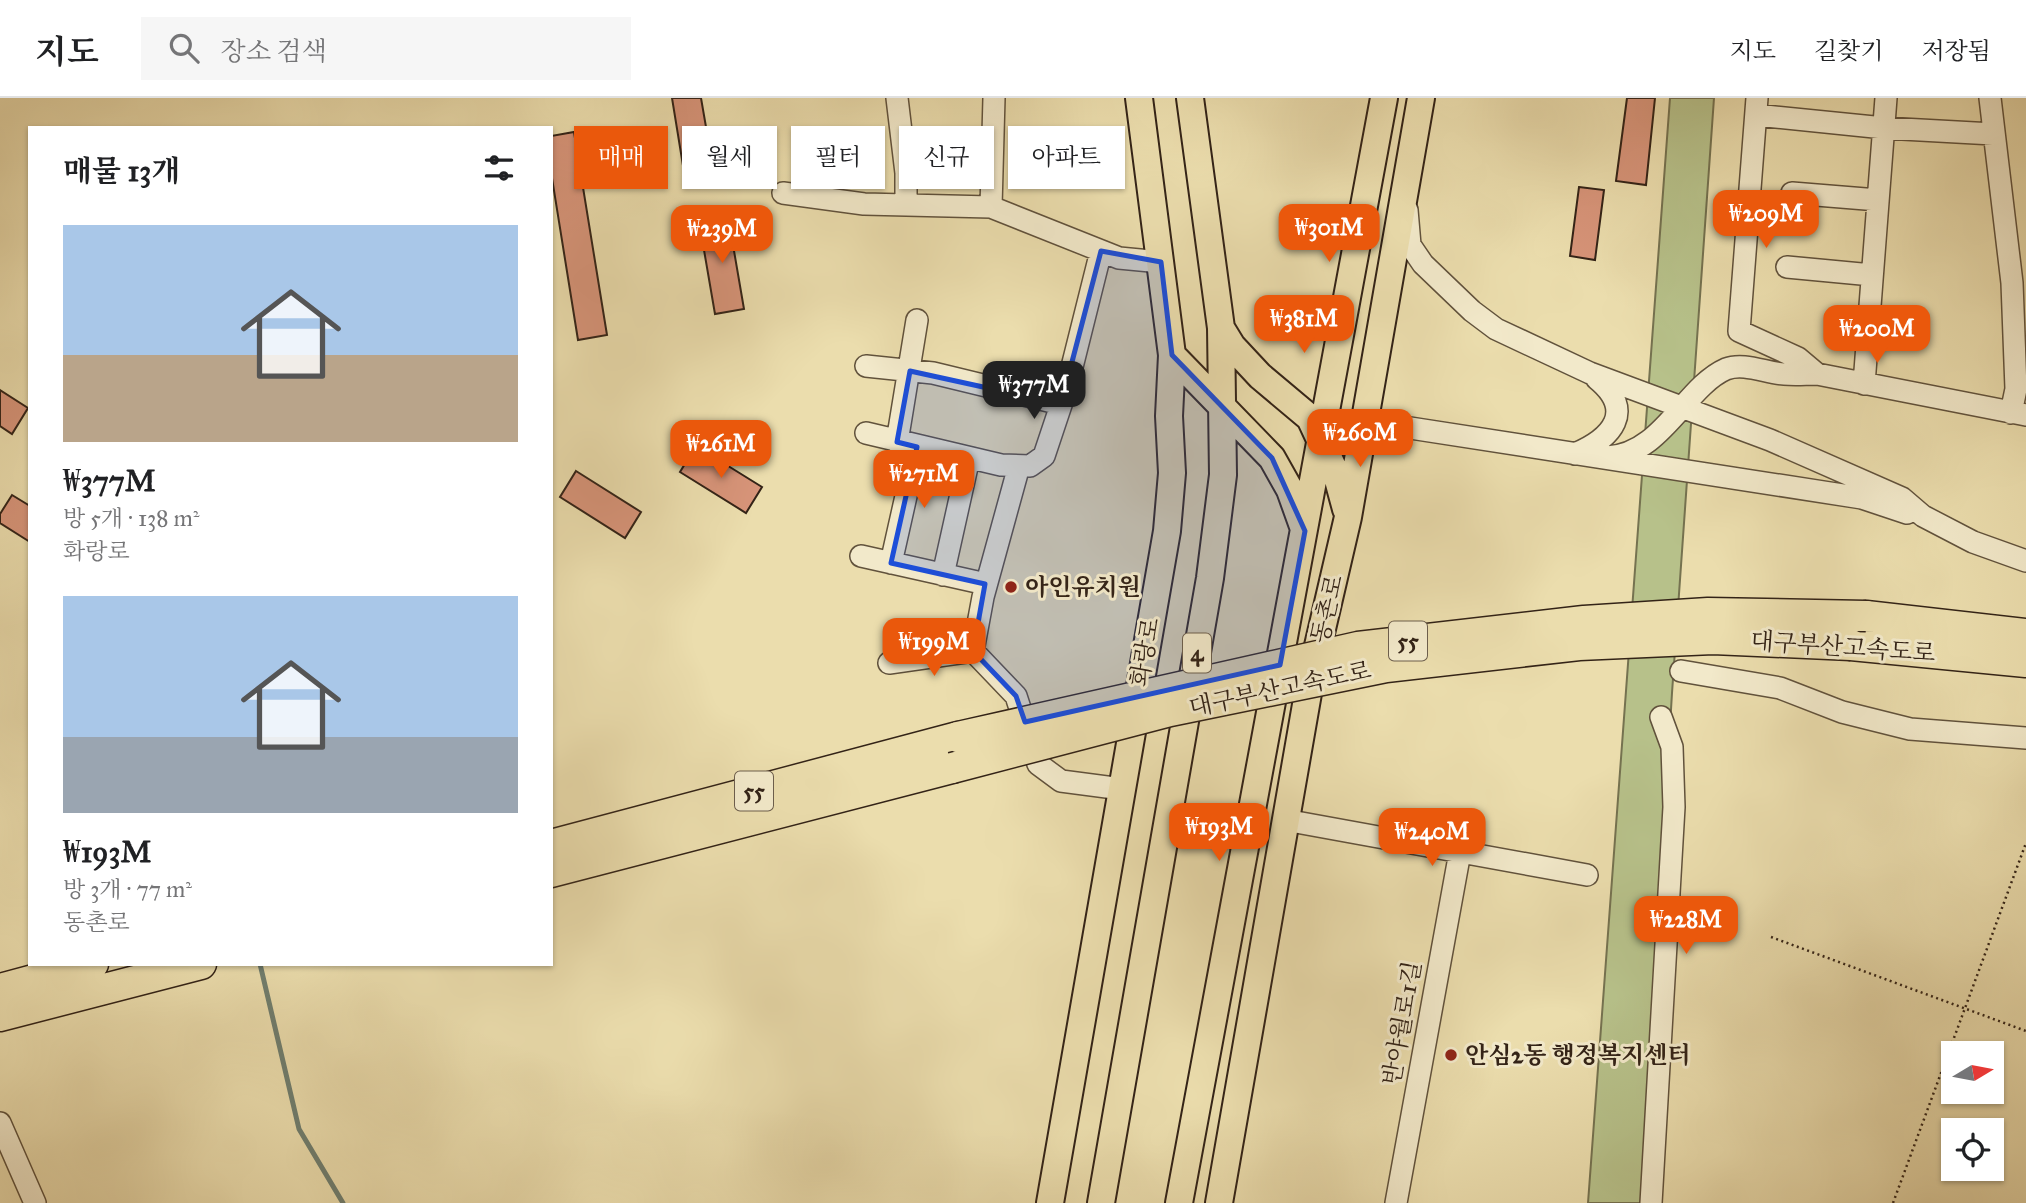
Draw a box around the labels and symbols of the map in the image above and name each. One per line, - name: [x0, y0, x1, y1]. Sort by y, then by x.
- pin: ₩209M: [1717, 190, 1815, 250]
- pin: ₩301M: [1280, 204, 1378, 264]
- pin: ₩239M: [673, 206, 771, 265]
- pin: ₩381M: [1255, 296, 1353, 355]
- pin: ₩200M: [1828, 306, 1926, 365]
- pin: ₩377M: [985, 362, 1083, 421]
- pin: ₩260M: [1311, 410, 1409, 469]
- pin: ₩261M: [672, 420, 770, 480]
- pin: ₩271M: [875, 450, 973, 510]
- place label: 아인유치원: [1025, 572, 1141, 602]
- street label: 동촌로: [1305, 572, 1349, 646]
- marker: 아인유치원: [1003, 579, 1019, 595]
- street label: 화랑로: [1124, 615, 1166, 689]
- pin: ₩199M: [885, 618, 983, 678]
- road number: 55: [1389, 622, 1427, 660]
- street label: 대구부산고속도로: [1749, 626, 1937, 668]
- road number: 4: [1183, 634, 1211, 673]
- street label: 대구부산고속도로: [1186, 655, 1374, 723]
- road number: 55: [735, 772, 773, 810]
- pin: ₩193M: [1170, 804, 1268, 863]
- pin: ₩240M: [1383, 808, 1481, 868]
- pin: ₩228M: [1637, 896, 1735, 956]
- street label: 반야월로1길: [1376, 959, 1428, 1087]
- place label: 안심2동 행정복지센터: [1465, 1040, 1691, 1070]
- north arrow: [1941, 1041, 2004, 1104]
- marker: 안심2동 행정복지센터: [1443, 1047, 1459, 1063]

